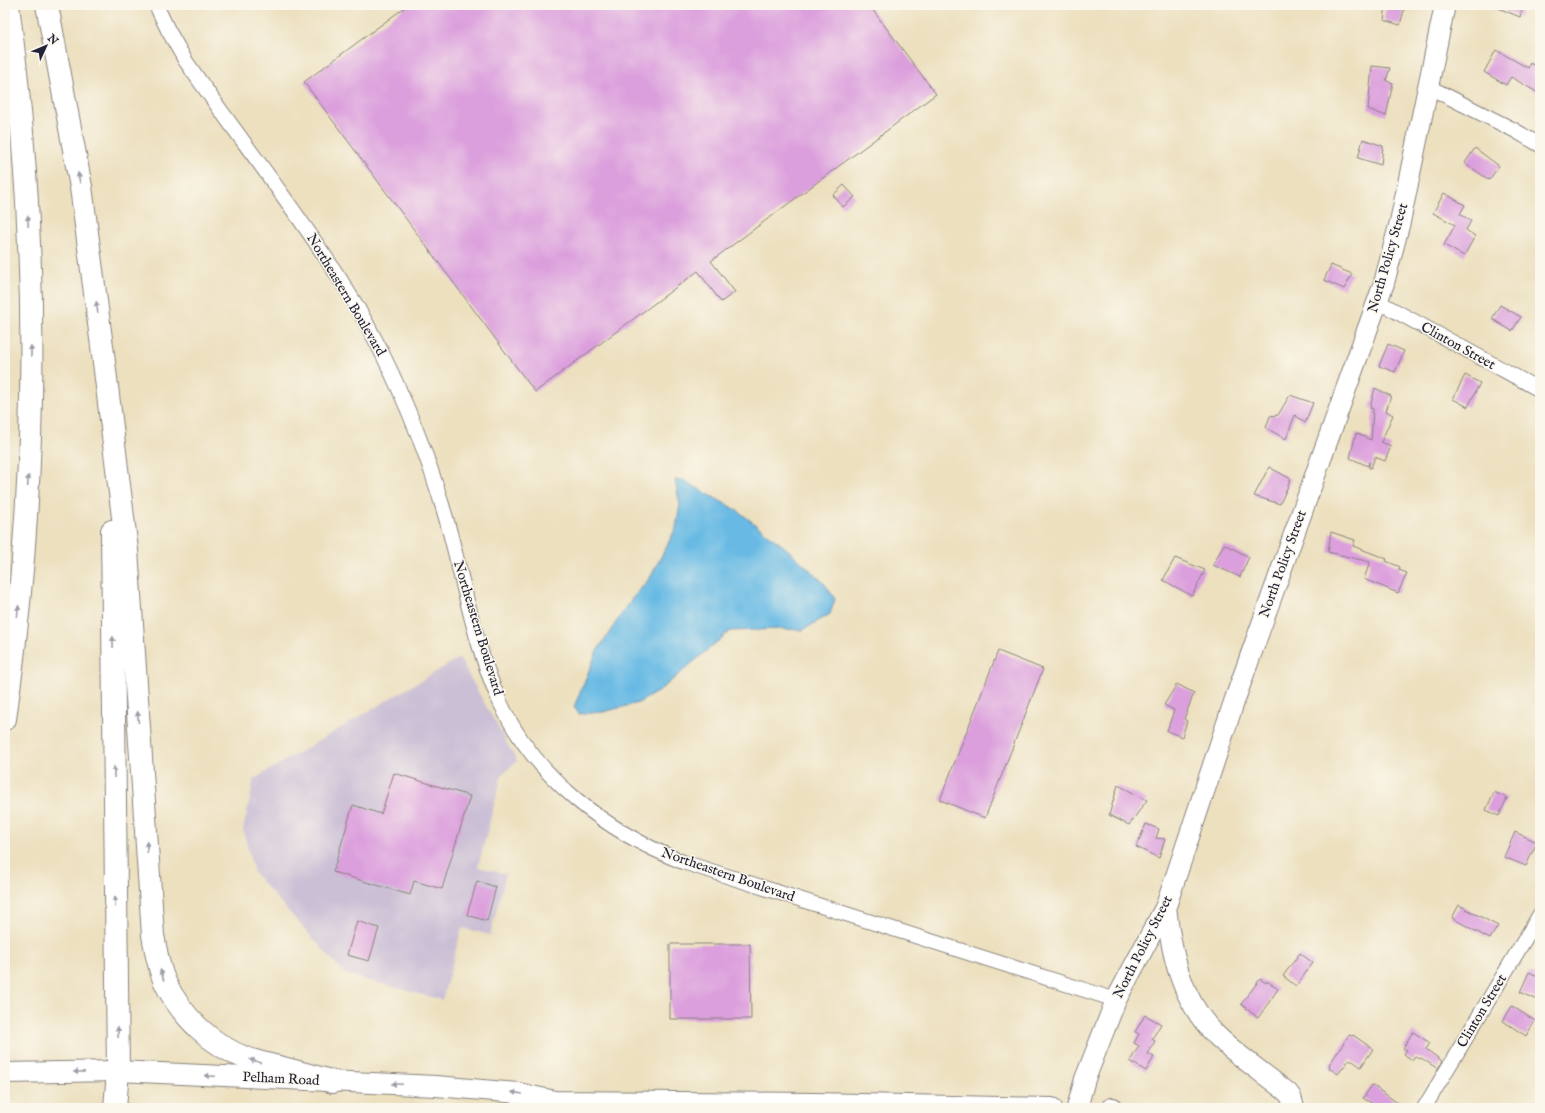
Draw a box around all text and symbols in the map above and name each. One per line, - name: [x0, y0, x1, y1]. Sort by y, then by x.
- north arrow: [26, 26, 66, 66]
- text: N: [43, 31, 61, 48]
- one-way arrow: [76, 172, 82, 184]
- street label: North Policy Street: [1364, 201, 1412, 315]
- one-way arrow: [25, 214, 31, 227]
- street label: Northeastern Boulevard: [302, 230, 390, 360]
- one-way arrow: [94, 301, 100, 313]
- street label: Clinton Street: [1418, 318, 1499, 374]
- one-way arrow: [28, 344, 34, 357]
- one-way arrow: [24, 475, 31, 487]
- street label: North Policy Street: [1255, 508, 1311, 620]
- street label: Northeastern Boulevard: [449, 558, 507, 698]
- one-way arrow: [15, 605, 21, 617]
- one-way arrow: [110, 635, 116, 648]
- one-way arrow: [135, 711, 142, 723]
- one-way arrow: [111, 765, 117, 778]
- one-way arrow: [143, 840, 150, 853]
- street label: Northeastern Boulevard: [659, 844, 798, 906]
- street label: North Policy Street: [1109, 892, 1177, 1002]
- one-way arrow: [112, 895, 118, 908]
- one-way arrow: [159, 969, 165, 981]
- street label: Clinton Street: [1453, 971, 1511, 1051]
- one-way arrow: [114, 1026, 121, 1038]
- one-way arrow: [248, 1058, 260, 1064]
- street label: Pelham Road: [242, 1068, 321, 1090]
- one-way arrow: [72, 1069, 85, 1075]
- one-way arrow: [204, 1072, 216, 1079]
- one-way arrow: [391, 1081, 403, 1088]
- one-way arrow: [511, 1090, 523, 1096]

